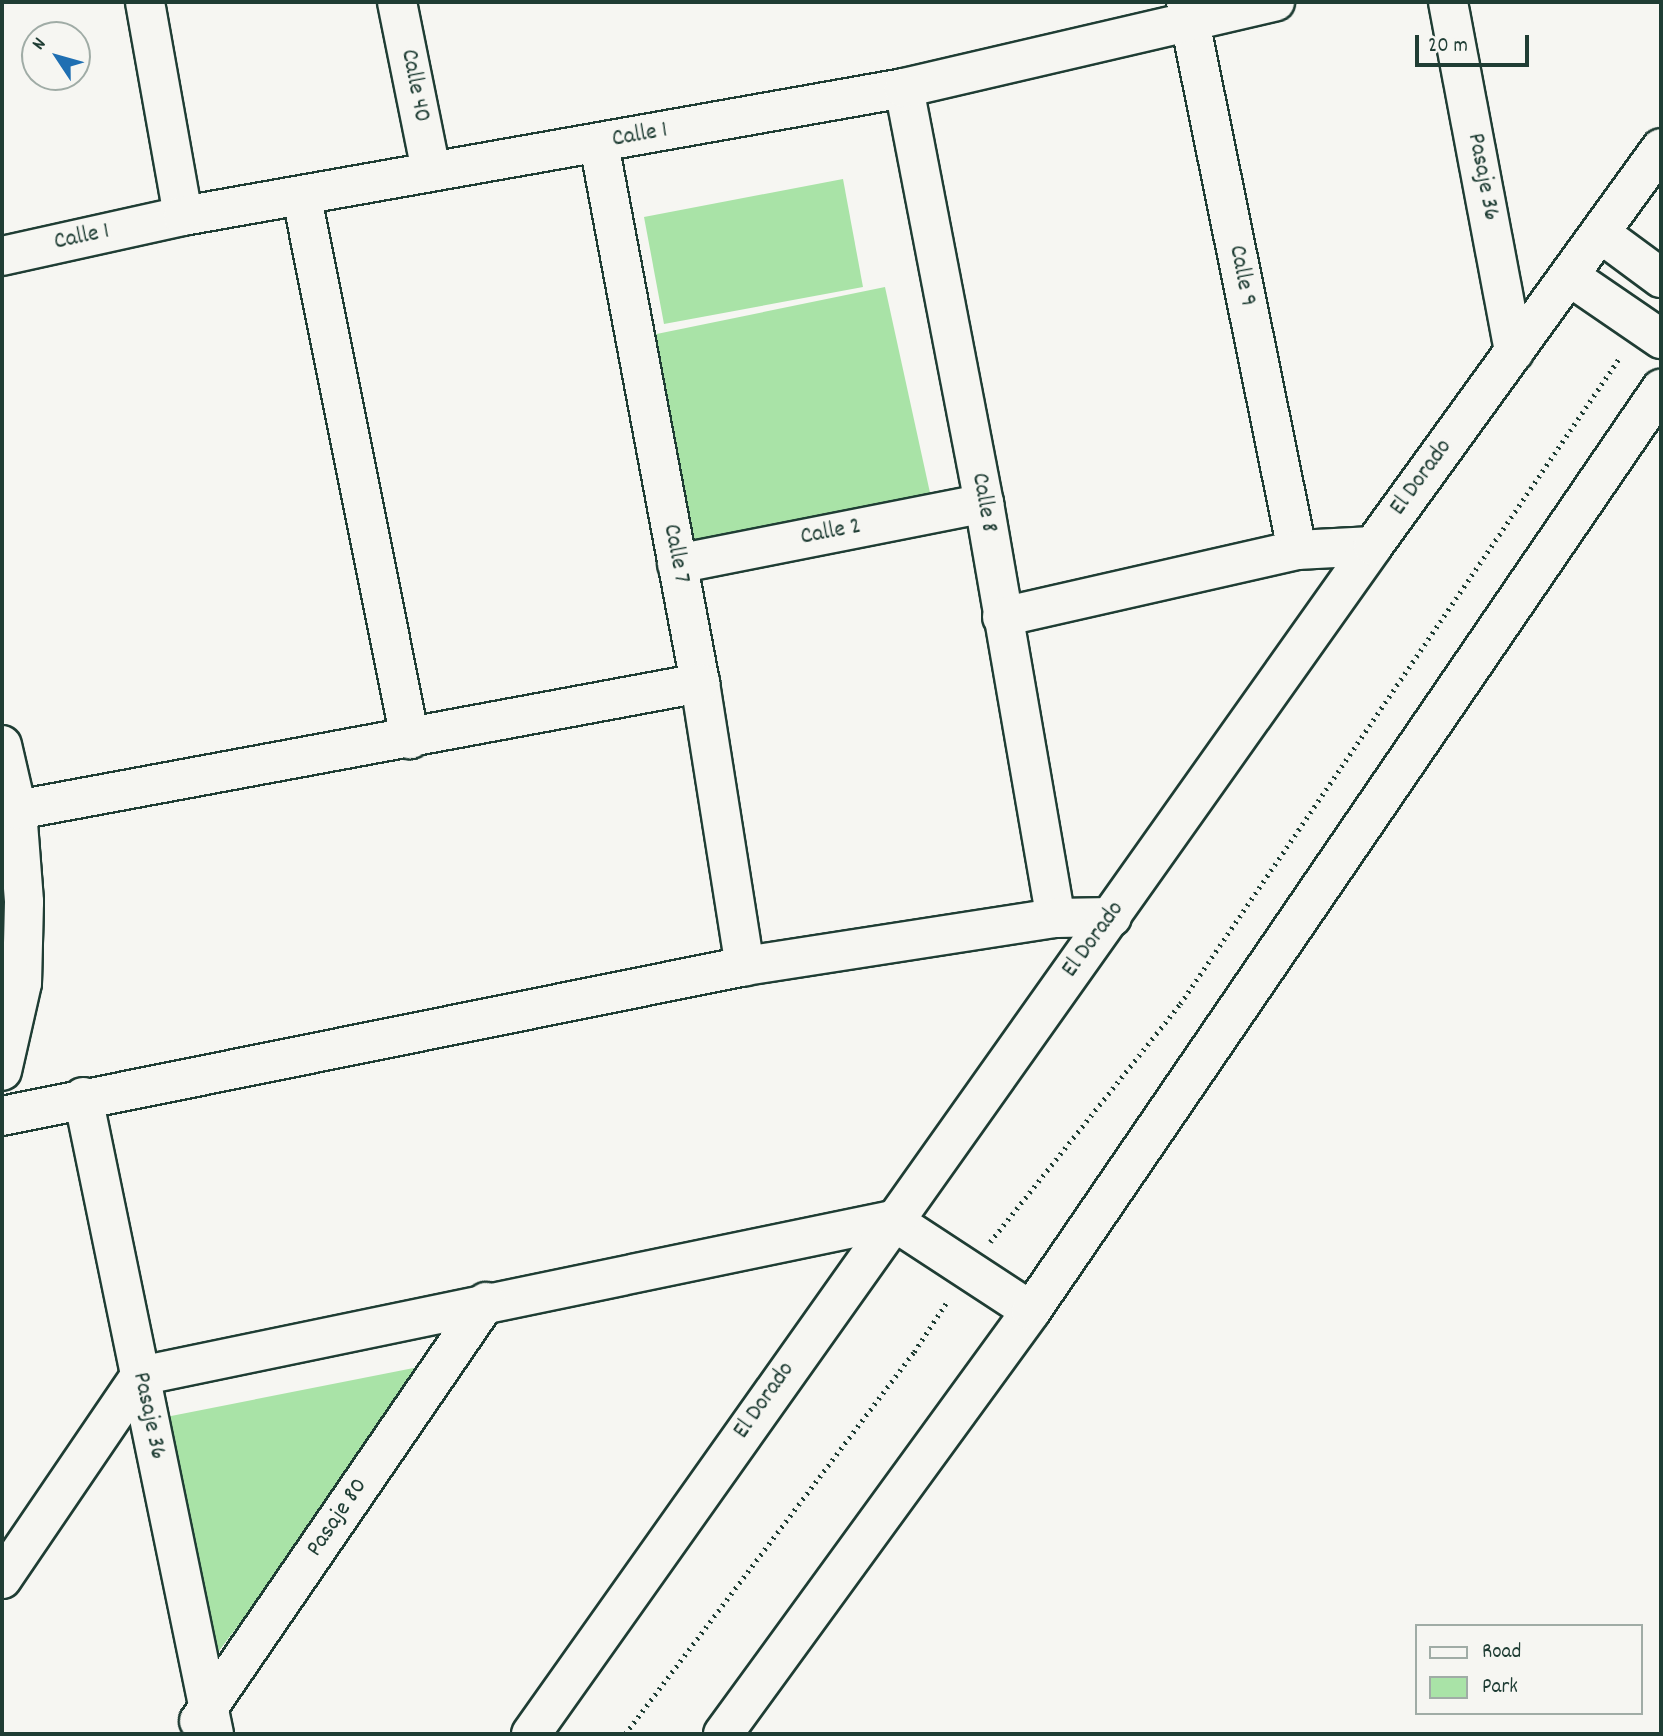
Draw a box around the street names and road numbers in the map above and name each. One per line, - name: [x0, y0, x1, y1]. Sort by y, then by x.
- street label: Calle 40: [393, 47, 435, 125]
- street label: Calle 1: [610, 117, 670, 155]
- street label: Pasaje 36: [1459, 131, 1505, 223]
- street label: Calle 1: [52, 218, 112, 258]
- street label: Calle 9: [1221, 243, 1261, 309]
- street label: El Dorado: [1385, 434, 1459, 522]
- street label: Calle 8: [964, 471, 1002, 535]
- street label: Calle 2: [798, 513, 864, 553]
- street label: Calle 7: [655, 522, 695, 586]
- street label: El Dorado: [1057, 896, 1131, 984]
- street label: El Dorado: [728, 1357, 802, 1445]
- street label: Pasaje 36: [125, 1370, 171, 1462]
- street label: Pasaje 80: [301, 1473, 375, 1563]

